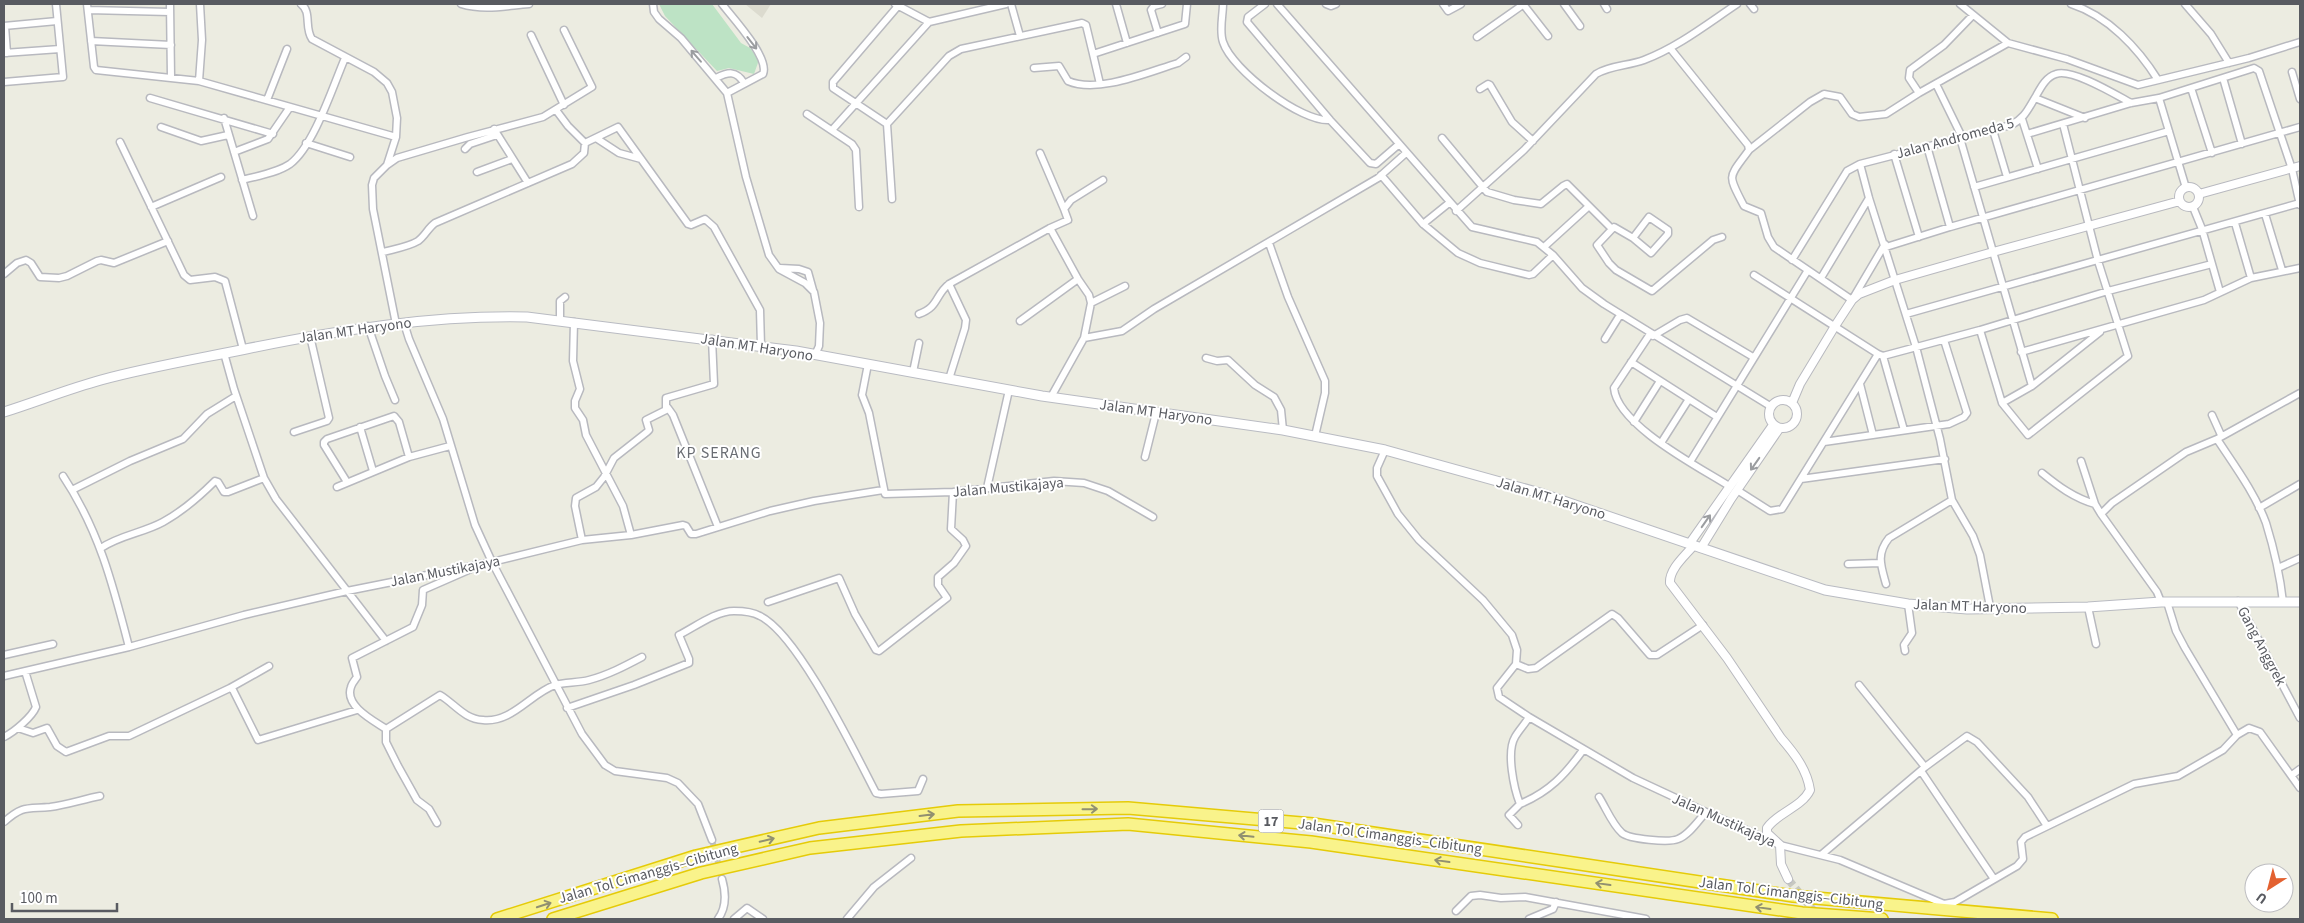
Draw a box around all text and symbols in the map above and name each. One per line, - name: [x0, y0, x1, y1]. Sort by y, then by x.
- one-way arrow: [746, 36, 757, 49]
- one-way arrow: [690, 49, 702, 62]
- street label: Jalan Andromeda 5: [1894, 113, 2016, 164]
- street label: Jalan MT Haryono: [297, 312, 413, 349]
- street label: Jalan MT Haryono: [699, 328, 815, 367]
- street label: Jalan MT Haryono: [1098, 394, 1214, 431]
- district label: KP SERANG: [676, 442, 762, 464]
- one-way arrow: [1750, 456, 1760, 470]
- street label: Jalan Mustikajaya: [952, 472, 1065, 503]
- street label: Jalan MT Haryono: [1493, 472, 1608, 525]
- one-way arrow: [1701, 515, 1711, 529]
- street label: Jalan Mustikajaya: [388, 551, 502, 592]
- street label: Jalan MT Haryono: [1913, 594, 2027, 619]
- street label: Gang Anggrek: [2232, 603, 2292, 690]
- street label: Jalan Mustikajaya: [1669, 788, 1779, 853]
- one-way arrow: [1081, 804, 1097, 814]
- one-way arrow: [919, 809, 935, 819]
- road number: 17: [1258, 809, 1284, 832]
- street label: Jalan Tol Cimanggis–Cibitung: [1297, 813, 1484, 860]
- one-way arrow: [1238, 831, 1254, 841]
- one-way arrow: [759, 835, 775, 844]
- street label: Jalan Tol Cimanggis–Cibitung: [556, 838, 741, 909]
- one-way arrow: [1434, 856, 1450, 866]
- north arrow: [2244, 863, 2294, 913]
- street label: Jalan Tol Cimanggis–Cibitung: [1698, 872, 1885, 915]
- one-way arrow: [1595, 879, 1611, 889]
- scale bar: [12, 880, 118, 912]
- text: U: [2252, 887, 2272, 909]
- text: 100 m: [20, 888, 58, 909]
- one-way arrow: [536, 899, 552, 909]
- one-way arrow: [1756, 902, 1772, 912]

